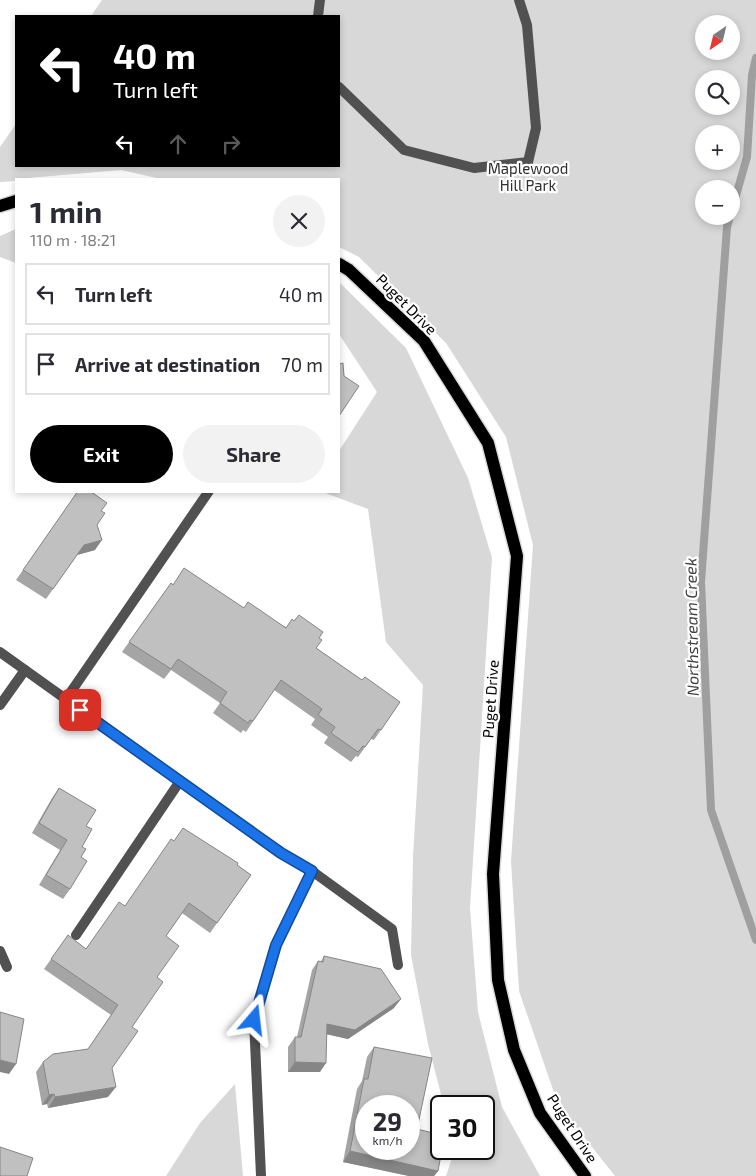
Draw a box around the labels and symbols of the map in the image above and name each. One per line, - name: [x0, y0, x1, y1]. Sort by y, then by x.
- north arrow: [695, 15, 740, 60]
- park label: Maplewood Hill Park: [488, 159, 568, 194]
- street label: Puget Drive: [373, 270, 441, 338]
- water label: Northstream Creek: [680, 558, 702, 696]
- street label: Puget Drive: [478, 659, 502, 739]
- pin: [59, 689, 101, 731]
- position arrow: [227, 993, 279, 1045]
- street label: Puget Drive: [544, 1090, 602, 1166]
- speed limit sign: 30: [430, 1095, 495, 1160]

